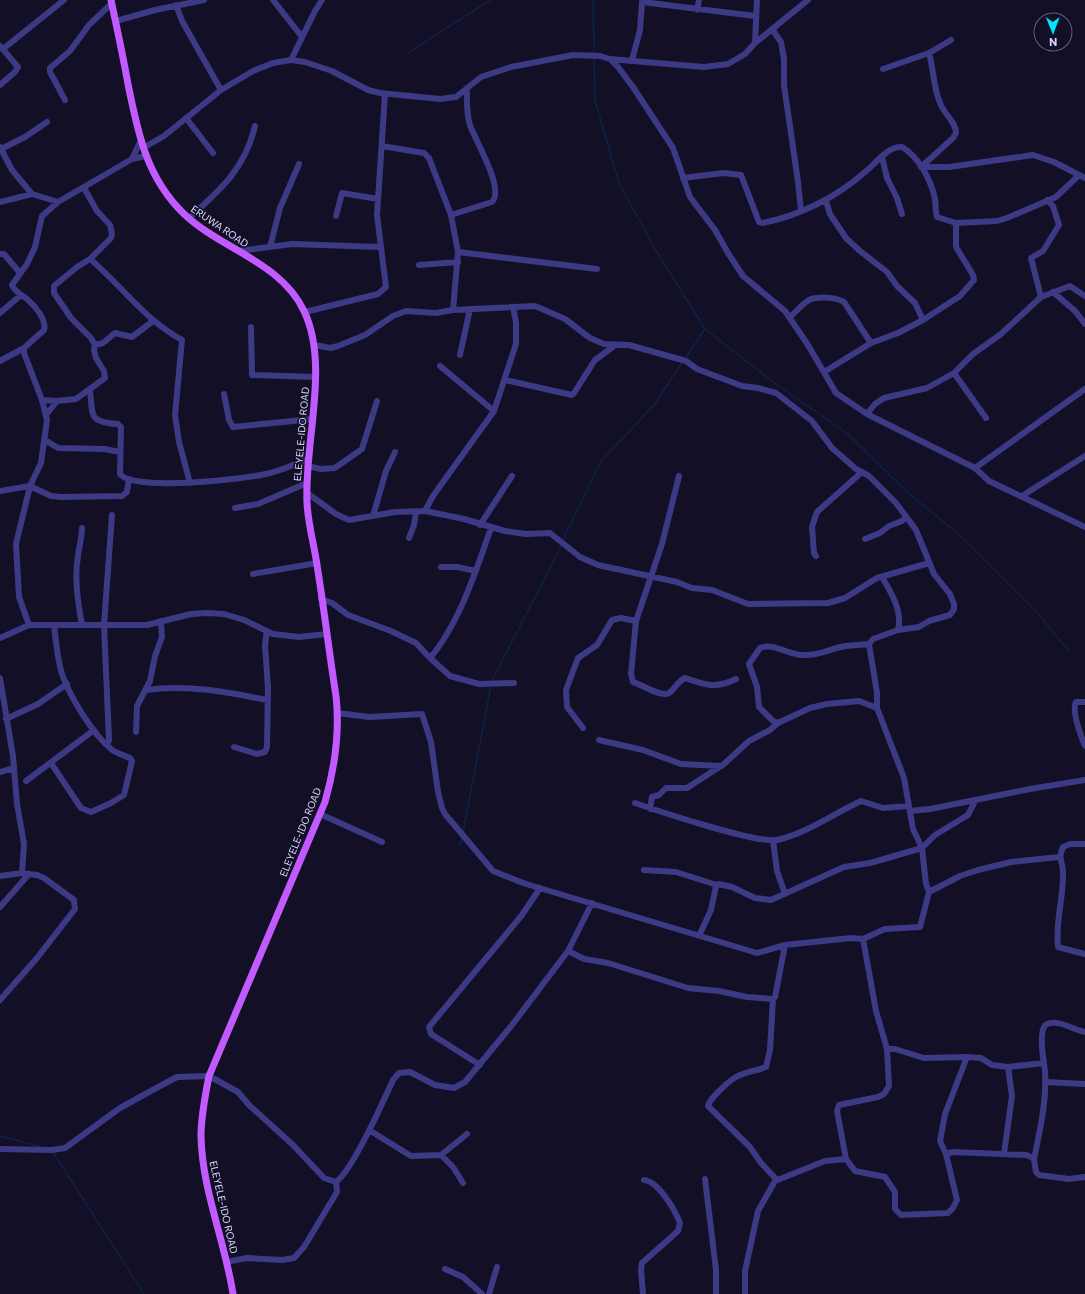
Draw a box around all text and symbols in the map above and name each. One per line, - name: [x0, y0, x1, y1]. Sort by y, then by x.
- north arrow: [1033, 12, 1073, 52]
- text: N: [1049, 36, 1057, 49]
- street label: ERUWA ROAD: [189, 202, 251, 250]
- street label: ELEYELE-IDO ROAD: [291, 386, 311, 482]
- street label: ELEYELE-IDO ROAD: [277, 786, 323, 878]
- street label: ELEYELE-IDO ROAD: [207, 1159, 241, 1255]

